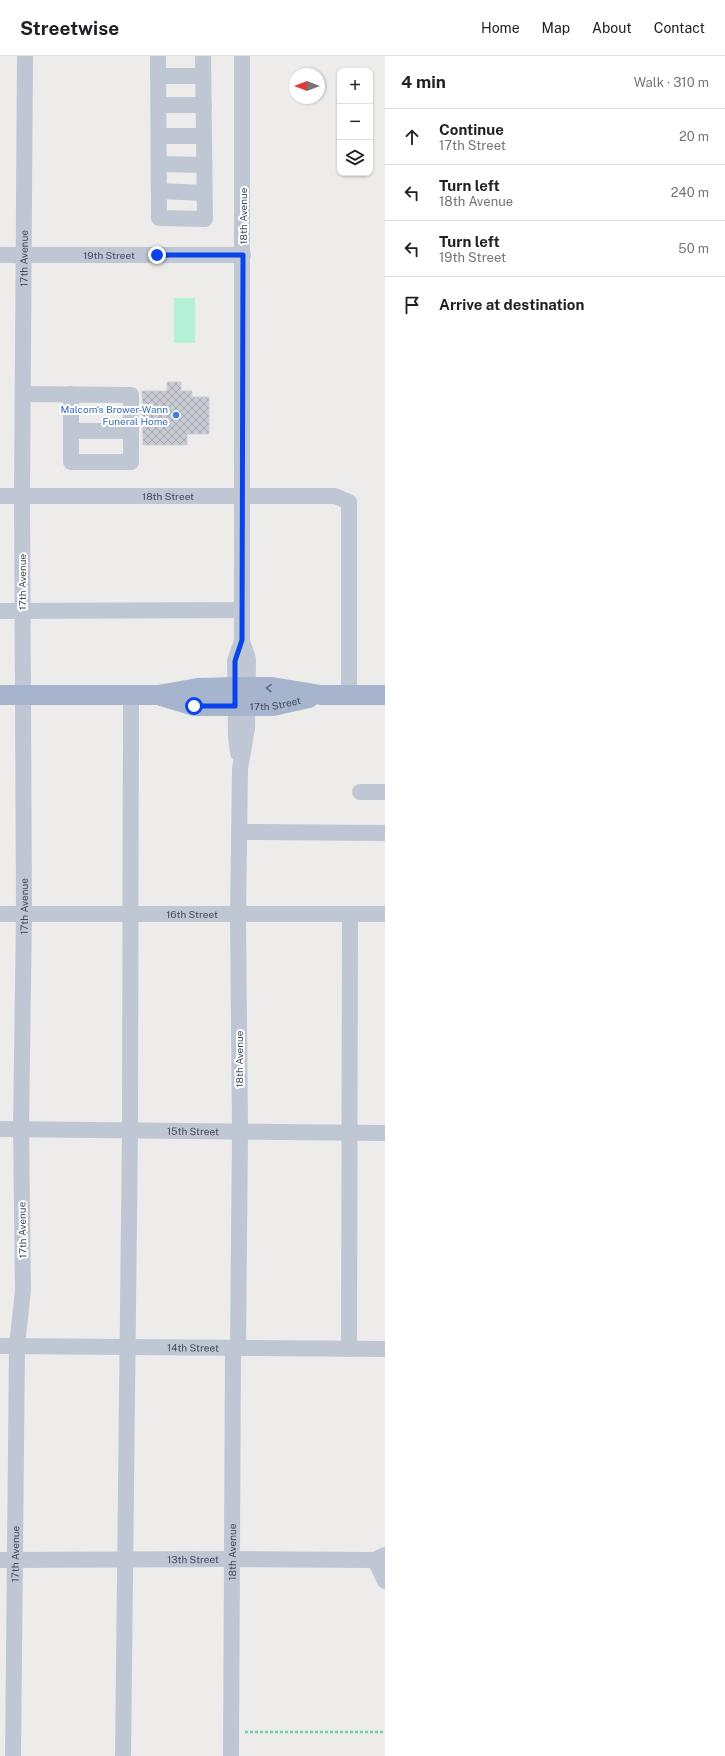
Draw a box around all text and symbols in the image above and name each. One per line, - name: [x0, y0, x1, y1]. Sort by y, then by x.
- text: Streetwise: [20, 17, 119, 39]
- text: Home: [481, 20, 520, 36]
- text: Map: [542, 20, 570, 36]
- text: About: [592, 20, 632, 36]
- text: Contact: [654, 20, 705, 36]
- north arrow: [289, 68, 325, 104]
- map controls: [337, 68, 373, 176]
- button: +: [337, 68, 373, 104]
- text: 4 min: [401, 72, 446, 92]
- text: Walk · 310 m: [634, 75, 709, 90]
- button: −: [337, 104, 373, 140]
- text: Continue: [439, 121, 504, 138]
- icon: ahead: [401, 126, 423, 148]
- text: 20 m: [679, 129, 709, 144]
- text: 17th Street: [439, 138, 506, 153]
- button: layers: [337, 140, 373, 176]
- text: Turn left: [439, 177, 500, 194]
- icon: left: [401, 182, 423, 204]
- text: 240 m: [671, 185, 709, 200]
- street label: 18th Avenue: [237, 187, 249, 244]
- text: 18th Avenue: [439, 194, 513, 209]
- street label: 17th Avenue: [17, 230, 30, 287]
- text: Turn left: [439, 233, 500, 250]
- icon: left: [401, 238, 423, 260]
- text: 50 m: [678, 241, 709, 256]
- route end: [148, 246, 166, 264]
- street label: 19th Street: [83, 249, 135, 261]
- text: 19th Street: [439, 250, 506, 265]
- icon: arrive: [401, 294, 423, 316]
- text: Arrive at destination: [439, 296, 584, 313]
- place label: Malcom's Brower-Wann Funeral Home: [60, 403, 168, 427]
- marker: Malcom's Brower-Wann Funeral Home: [171, 410, 181, 420]
- street label: 18th Street: [142, 490, 194, 502]
- street label: 17th Avenue: [16, 553, 28, 610]
- one-way arrow: [266, 683, 272, 692]
- street label: 17th Street: [250, 694, 302, 712]
- route start: [185, 697, 203, 715]
- street label: 17th Avenue: [18, 878, 30, 935]
- street label: 16th Street: [166, 908, 218, 920]
- street label: 18th Avenue: [233, 1030, 245, 1087]
- street label: 15th Street: [167, 1125, 219, 1137]
- street label: 17th Avenue: [16, 1201, 28, 1258]
- street label: 14th Street: [167, 1341, 219, 1354]
- street label: 18th Avenue: [226, 1523, 238, 1581]
- street label: 17th Avenue: [9, 1525, 21, 1582]
- street label: 13th Street: [167, 1553, 219, 1565]

